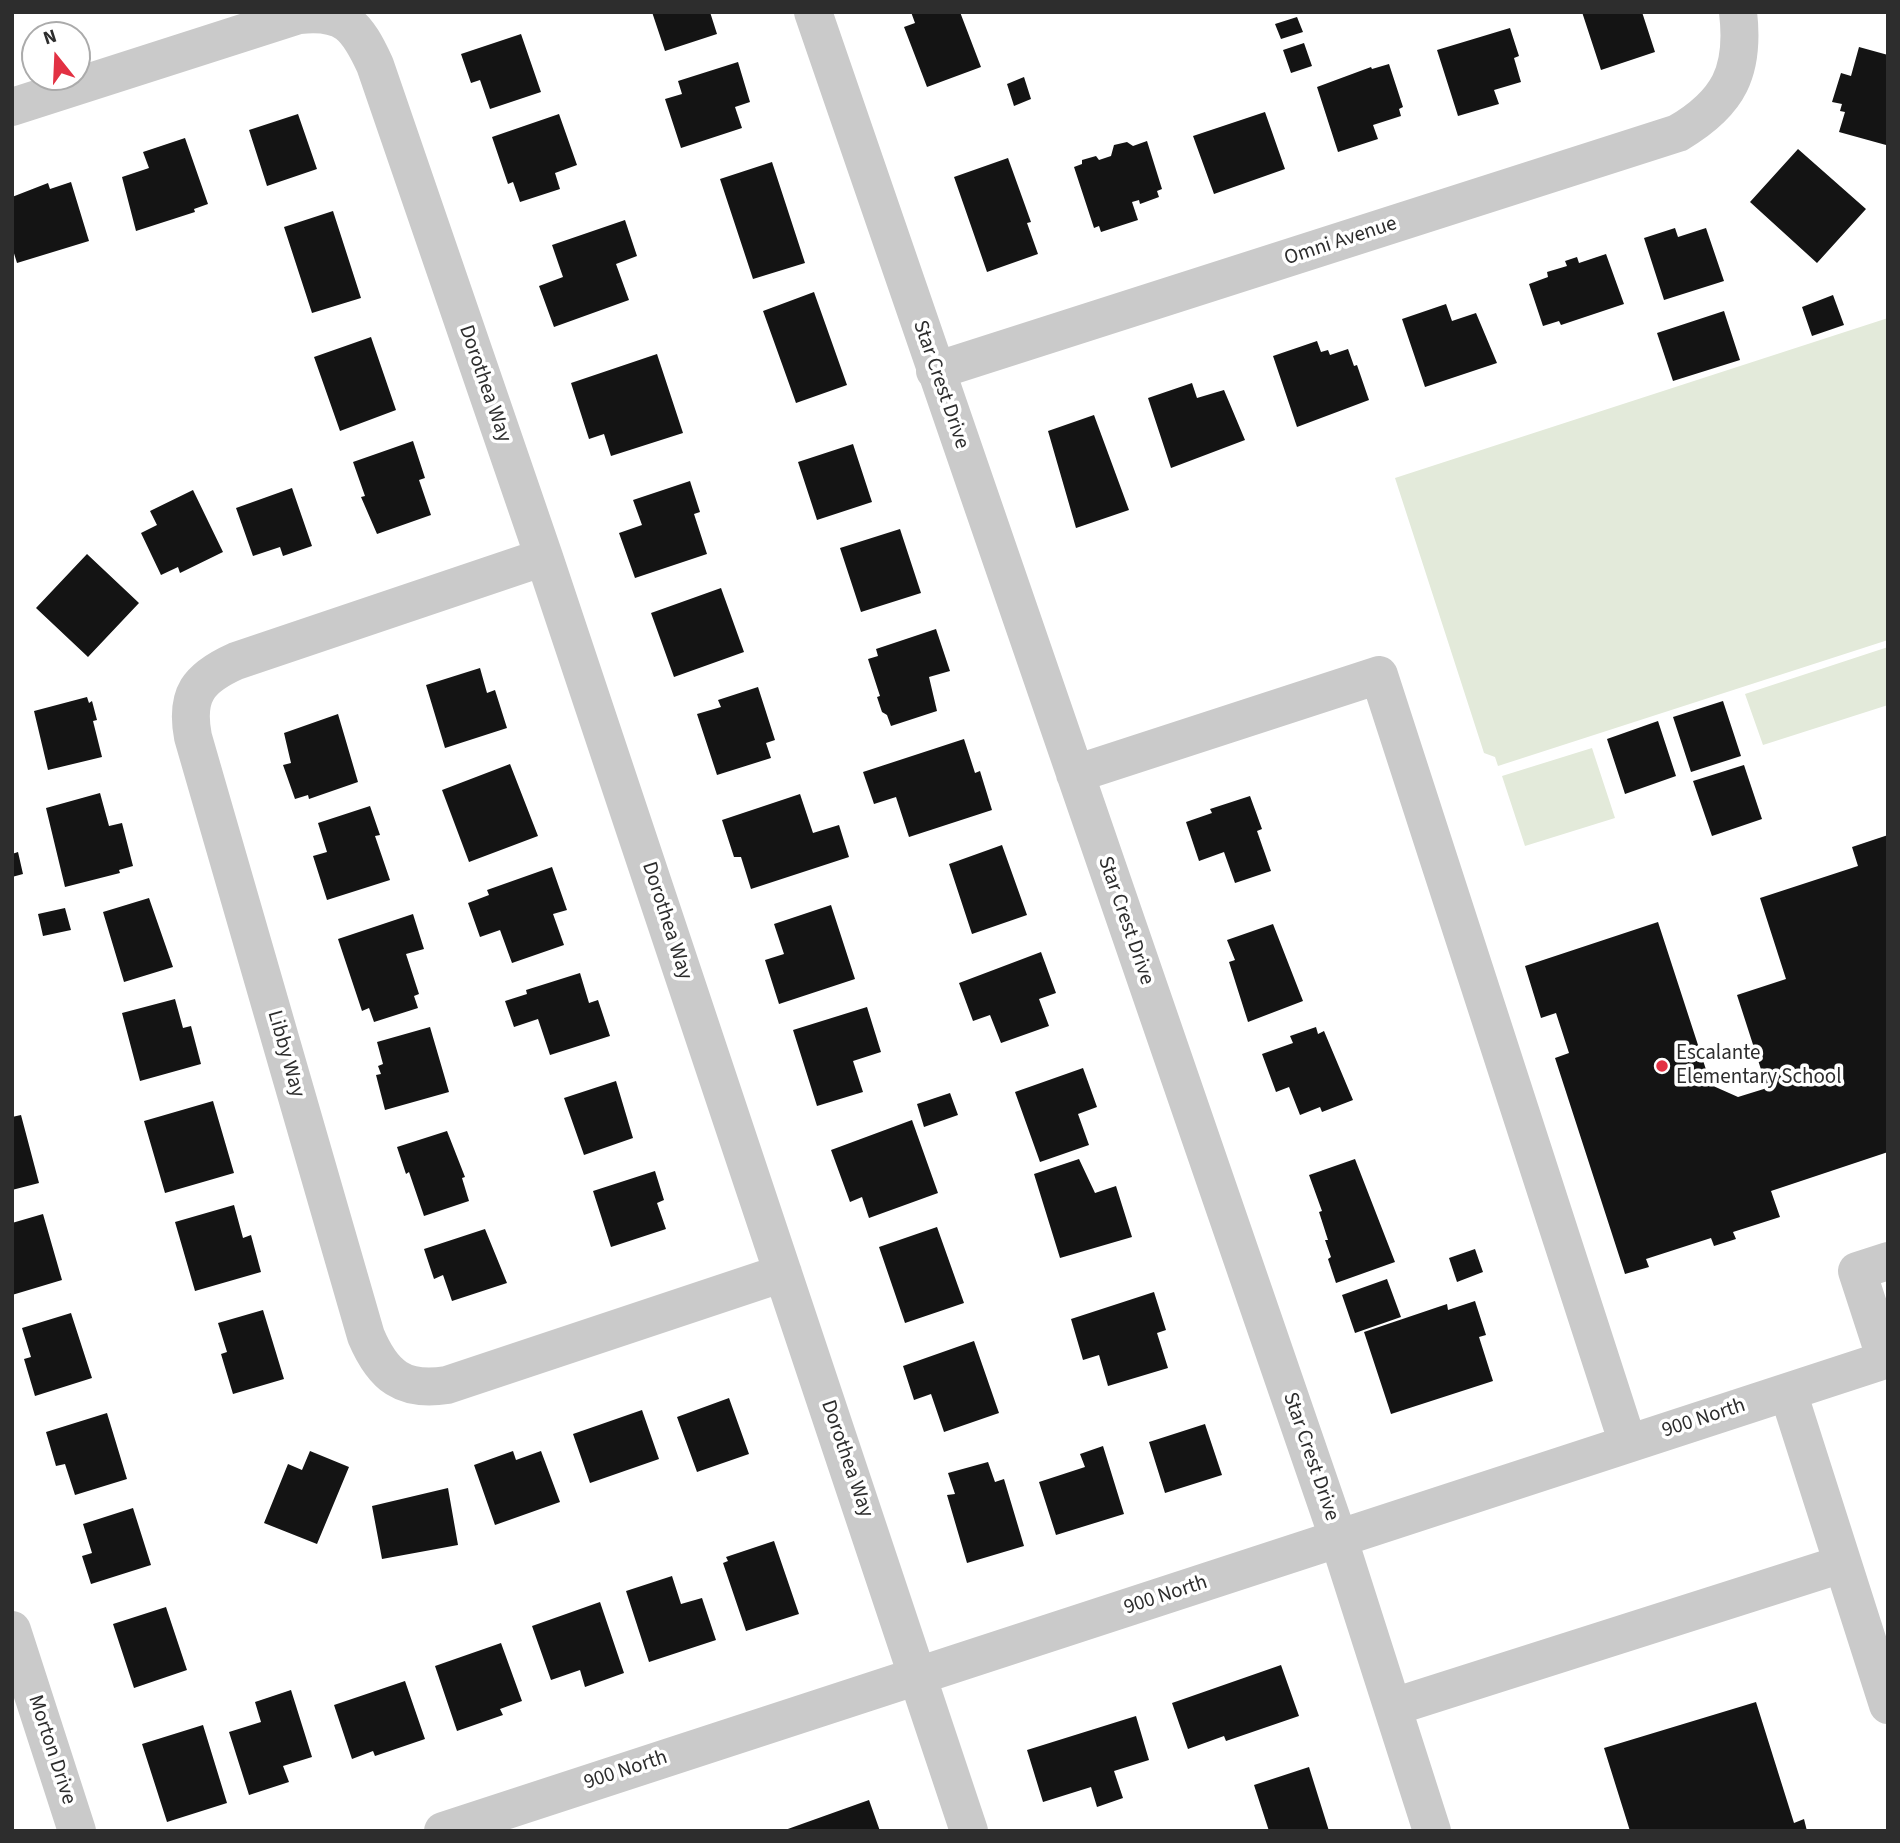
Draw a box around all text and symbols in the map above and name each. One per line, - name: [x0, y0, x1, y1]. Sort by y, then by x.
- north arrow: [21, 21, 91, 91]
- text: N: [40, 23, 60, 52]
- street label: Omni Avenue: [1282, 212, 1400, 272]
- street label: Star Crest Drive: [906, 317, 974, 453]
- street label: Dorothea Way: [452, 322, 516, 446]
- street label: Star Crest Drive: [1091, 853, 1159, 989]
- street label: Dorothea Way: [635, 859, 697, 983]
- street label: Libby Way: [261, 1008, 309, 1100]
- place label: Escalante Elementary School: [1676, 1041, 1842, 1091]
- marker: Escalante Elementary School: [1654, 1058, 1670, 1074]
- street label: Star Crest Drive: [1276, 1389, 1344, 1525]
- street label: 900 North: [1659, 1394, 1749, 1444]
- street label: Dorothea Way: [814, 1397, 878, 1521]
- street label: 900 North: [1121, 1571, 1211, 1621]
- street label: Morton Drive: [22, 1692, 80, 1808]
- street label: 900 North: [581, 1746, 671, 1796]

